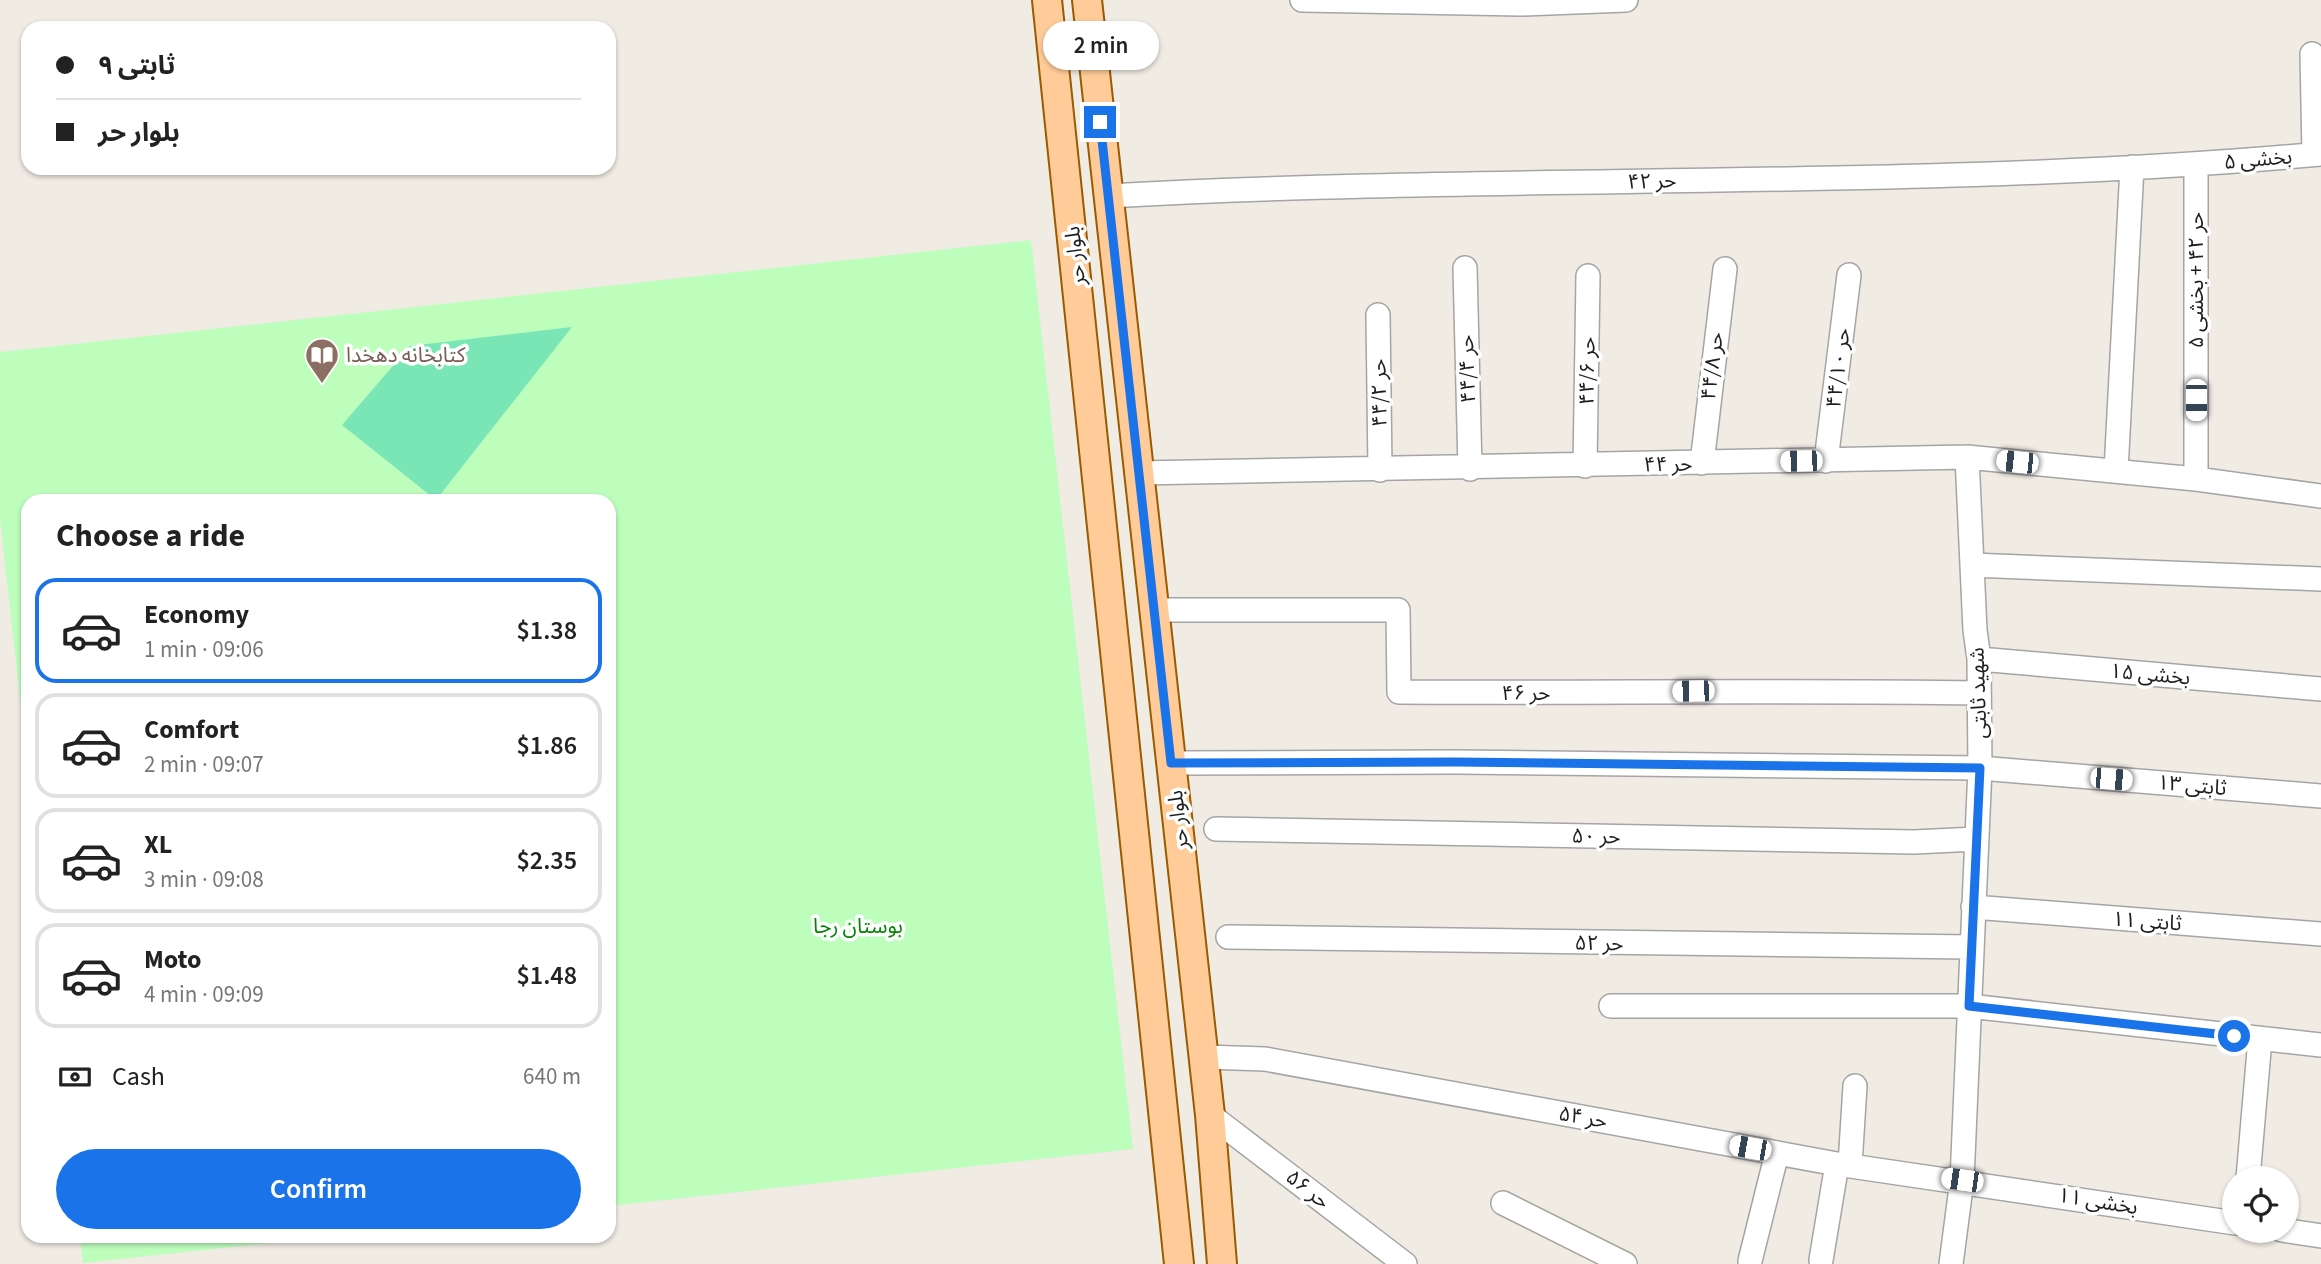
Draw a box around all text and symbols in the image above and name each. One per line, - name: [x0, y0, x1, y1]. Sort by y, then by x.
- callout: 2 min: [1042, 20, 1158, 69]
- text: 2 min: [1074, 29, 1128, 62]
- text: ثابتی ۹: [98, 47, 175, 84]
- route end: [1084, 106, 1116, 138]
- text: بلوار حر: [98, 114, 180, 151]
- street label: بخشی ۵: [2223, 141, 2293, 177]
- street label: حر ۴۲: [1627, 165, 1677, 197]
- street label: حر ۴۲ + بخشی ۵: [2181, 212, 2211, 348]
- street label: بلوار حر: [1057, 225, 1093, 288]
- street label: حر ۴۴/۱۰: [1818, 326, 1858, 410]
- street label: حر ۴۴/۸: [1693, 330, 1731, 402]
- street label: حر ۴۴/۴: [1451, 334, 1483, 404]
- library icon: کتابخانه دهخدا: [303, 336, 341, 385]
- street label: حر ۴۴/۶: [1571, 337, 1603, 405]
- place label: کتابخانه دهخدا: [346, 340, 466, 370]
- street label: حر ۴۴/۲: [1363, 359, 1395, 427]
- car: [2186, 379, 2207, 421]
- street label: حر ۴۴: [1643, 449, 1693, 479]
- car: [1996, 449, 2039, 475]
- car: [1780, 450, 1823, 472]
- text: Choose a ride: [56, 513, 245, 559]
- text: Economy: [144, 596, 249, 633]
- icon: car: [60, 599, 123, 662]
- text: $1.38: [516, 612, 577, 649]
- text: 1 min · 09:06: [144, 633, 264, 666]
- street label: شهید ثابتی: [1961, 647, 1995, 739]
- street label: بخشی ۱۵: [2109, 656, 2191, 692]
- street label: حر ۴۶: [1502, 678, 1550, 708]
- car: [1672, 680, 1715, 702]
- text: Comfort: [144, 711, 239, 748]
- icon: car: [60, 714, 123, 777]
- text: $1.86: [516, 727, 577, 764]
- text: 2 min · 09:07: [144, 748, 264, 781]
- car: [2090, 767, 2133, 791]
- street label: ثابتی ۱۳: [2156, 767, 2228, 803]
- street label: بلوار حر: [1160, 789, 1196, 852]
- street label: حر ۵۰: [1571, 821, 1621, 851]
- text: XL: [144, 826, 172, 863]
- icon: car: [60, 829, 123, 892]
- text: $2.35: [516, 842, 577, 879]
- text: 3 min · 09:08: [144, 863, 264, 896]
- street label: ثابتی ۱۱: [2111, 904, 2183, 938]
- park label: بوستان رجا: [813, 911, 903, 941]
- street label: حر ۵۲: [1574, 928, 1624, 958]
- text: Moto: [144, 941, 201, 978]
- icon: car: [60, 944, 123, 1007]
- text: $1.48: [516, 957, 577, 994]
- text: 4 min · 09:09: [144, 978, 264, 1011]
- route start: [2218, 1020, 2250, 1052]
- icon: cash: [56, 1058, 94, 1096]
- text: Cash: [112, 1058, 165, 1095]
- text: 640 m: [523, 1060, 581, 1093]
- street label: حر ۵۴: [1556, 1098, 1610, 1136]
- car: [1728, 1134, 1773, 1162]
- button: Confirm: [56, 1149, 581, 1229]
- street label: حر ۵۶: [1279, 1162, 1337, 1216]
- map controls: [2222, 1166, 2299, 1243]
- button: locate: [2222, 1166, 2299, 1243]
- car: [1940, 1167, 1985, 1193]
- street label: بخشی ۱۱: [2056, 1180, 2140, 1222]

